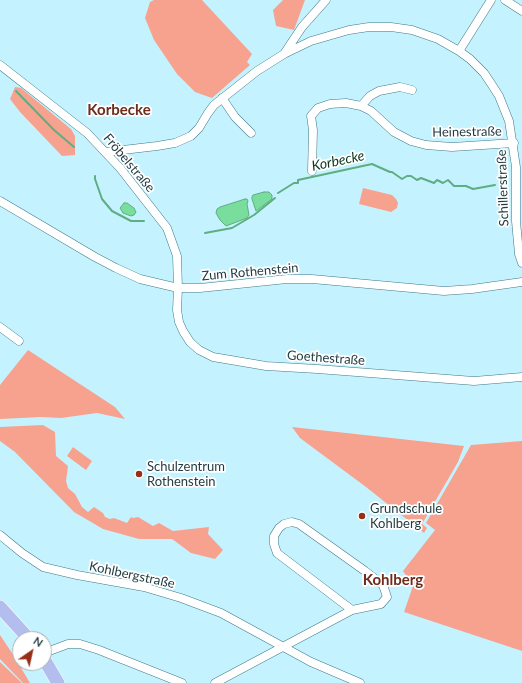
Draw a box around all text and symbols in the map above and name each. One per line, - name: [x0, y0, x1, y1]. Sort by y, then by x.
- district label: Korbecke: [87, 101, 151, 119]
- street label: Heinestraße: [432, 124, 502, 140]
- street label: Fröbelstraße: [100, 131, 158, 195]
- water label: Korbecke: [310, 147, 366, 175]
- street label: Schillerstraße: [494, 149, 512, 227]
- street label: Zum Rothenstein: [201, 260, 299, 284]
- street label: Goethestraße: [286, 347, 366, 369]
- place label: Schulzentrum Rothenstein: [147, 459, 225, 490]
- marker: Schulzentrum Rothenstein: [134, 469, 144, 479]
- place label: Grundschule Kohlberg: [370, 501, 442, 532]
- marker: Grundschule Kohlberg: [357, 511, 367, 521]
- street label: Kohlbergstraße: [88, 558, 176, 592]
- district label: Kohlberg: [363, 571, 423, 589]
- north arrow: [12, 631, 52, 671]
- text: N: [31, 634, 46, 649]

